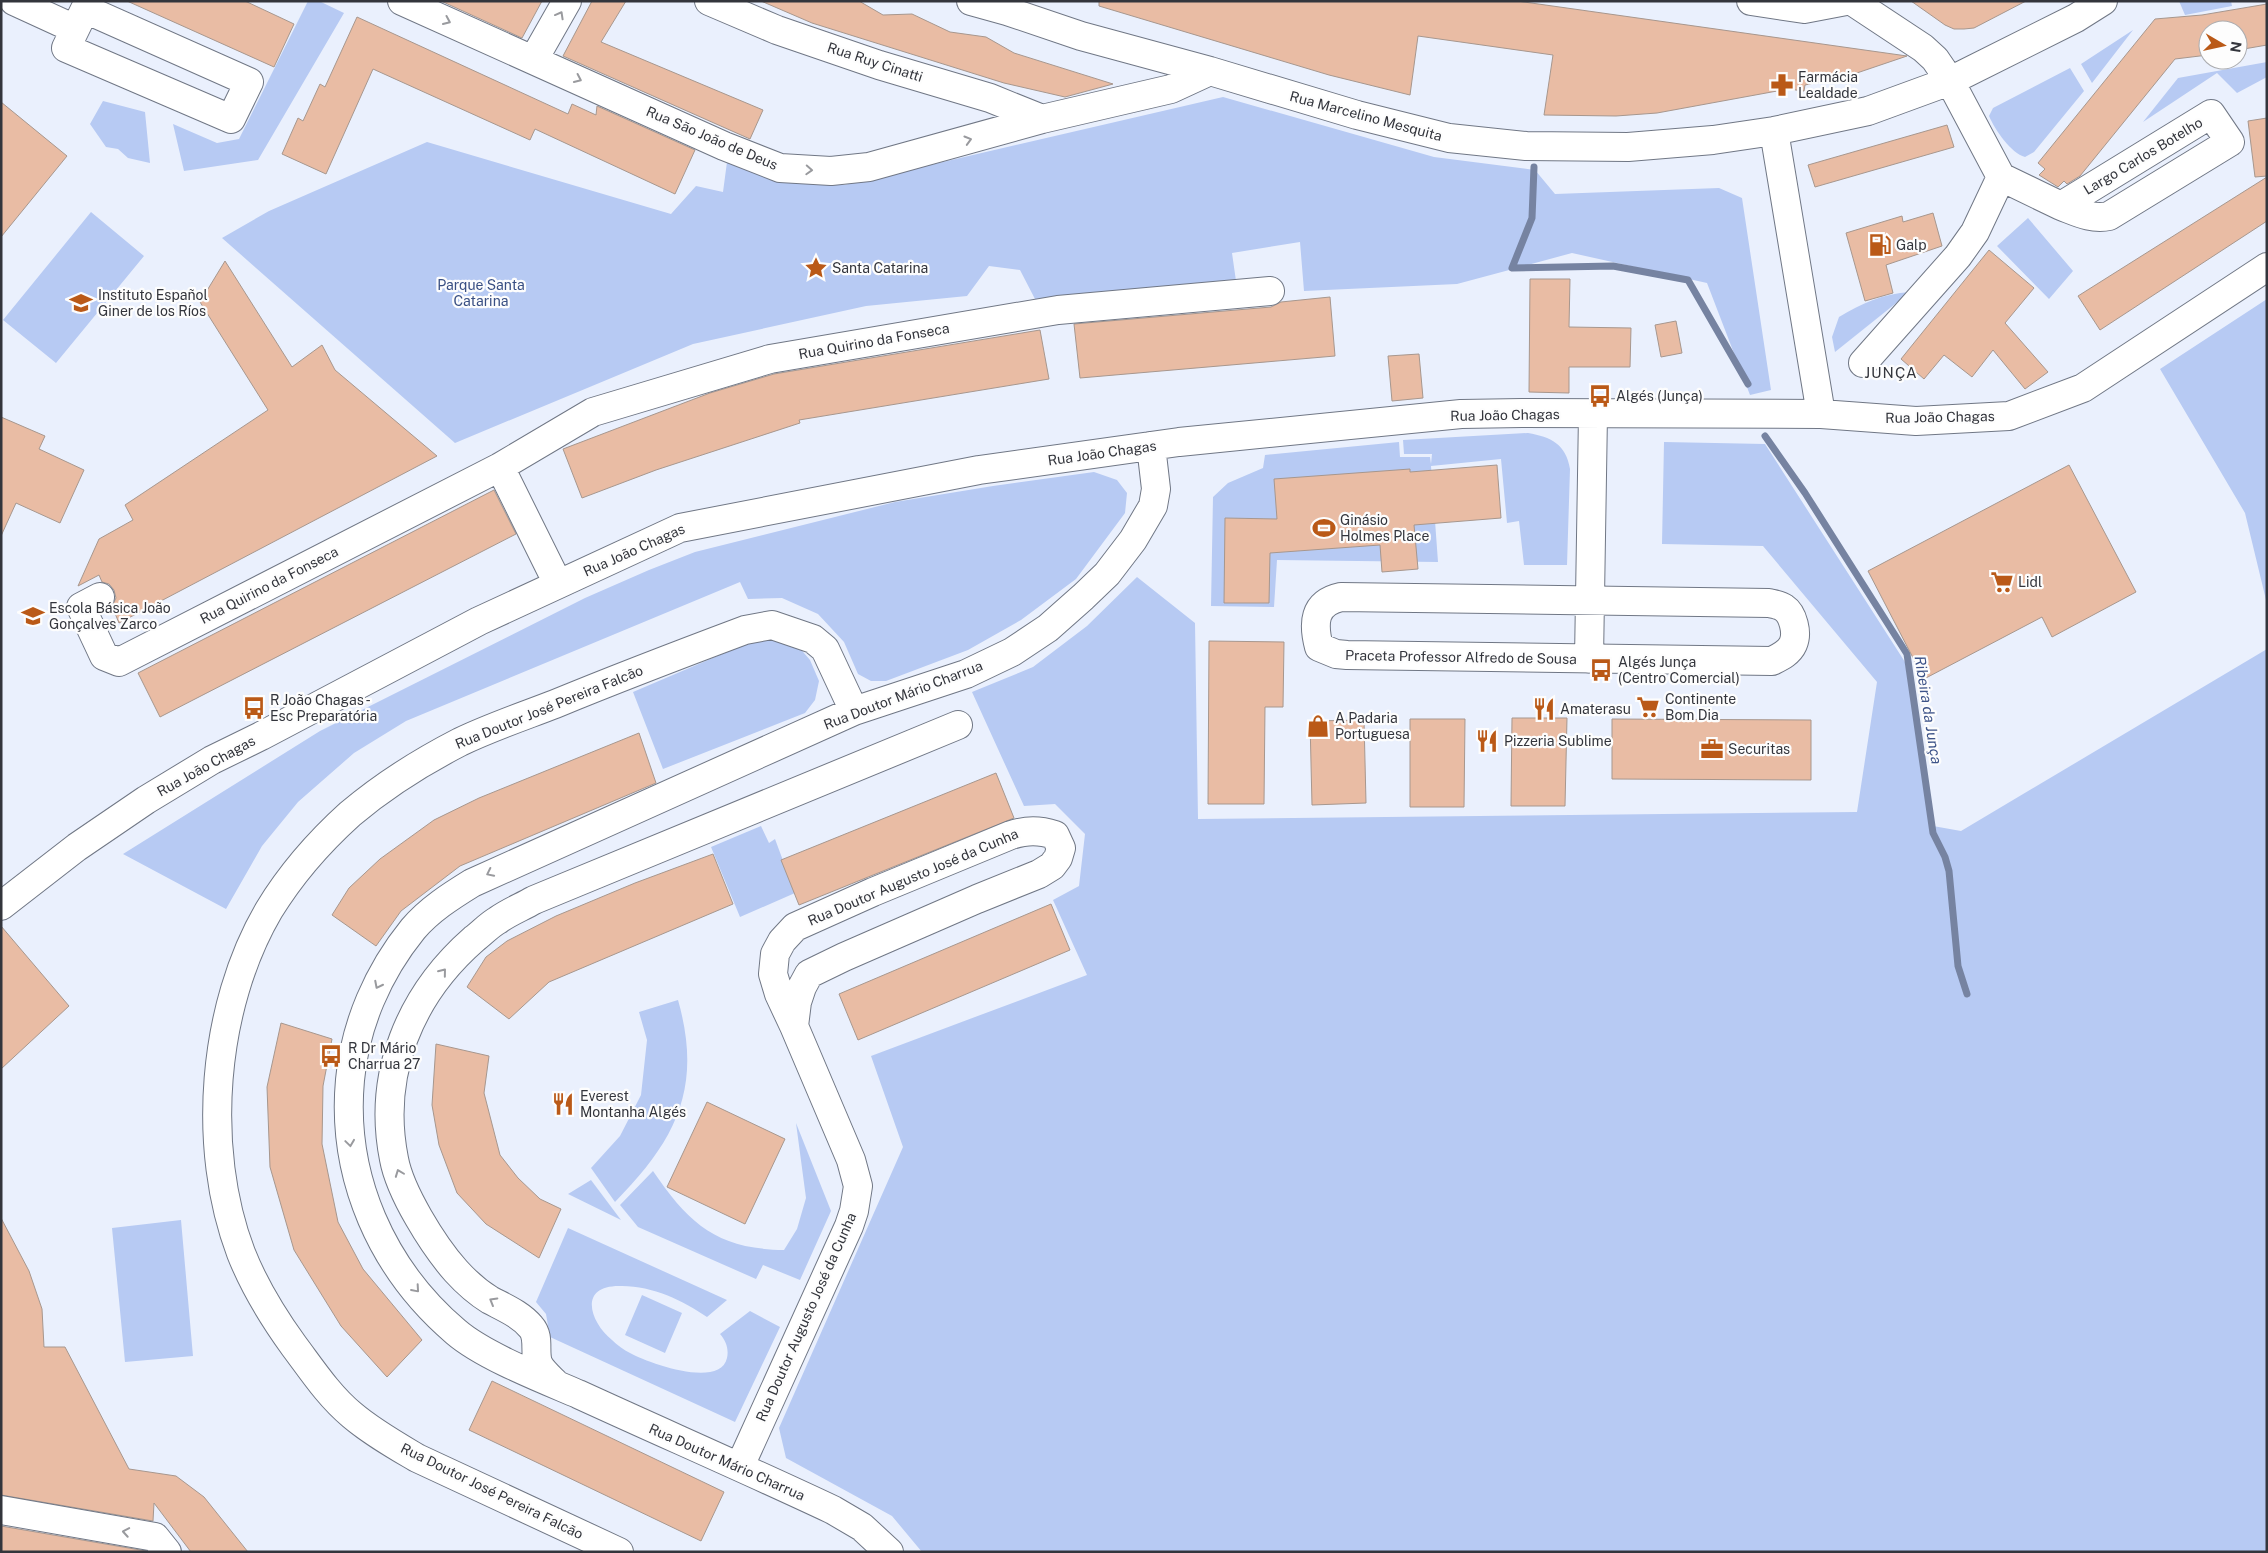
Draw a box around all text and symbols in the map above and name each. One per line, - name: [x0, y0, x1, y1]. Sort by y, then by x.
- one-way arrow: [553, 12, 563, 21]
- one-way arrow: [442, 15, 451, 25]
- north arrow: [2198, 20, 2248, 70]
- street label: Rua Ruy Cinatti: [825, 39, 925, 85]
- text: N: [2227, 40, 2245, 54]
- place label: Farmácia Lealdade: [1798, 69, 1858, 101]
- pharmacy icon: Farmácia Lealdade: [1769, 72, 1795, 98]
- one-way arrow: [573, 73, 582, 84]
- street label: Rua Marcelino Mesquita: [1288, 88, 1444, 144]
- street label: Rua São João de Deus: [644, 103, 780, 173]
- street label: Largo Carlos Botelho: [2081, 114, 2205, 198]
- one-way arrow: [964, 135, 973, 146]
- one-way arrow: [806, 164, 814, 175]
- fuel station icon: Galp: [1867, 232, 1893, 258]
- place label: Galp: [1896, 237, 1927, 253]
- place icon: Santa Catarina: [803, 255, 829, 281]
- place label: Santa Catarina: [832, 260, 928, 276]
- park label: Parque Santa Catarina: [437, 277, 525, 309]
- place label: Instituto Español Giner de los Ríos: [98, 287, 208, 319]
- school or university icon: Instituto Español Giner de los Ríos: [68, 290, 94, 316]
- street label: Rua Quirino da Fonseca: [797, 320, 951, 362]
- district label: JUNÇA: [1864, 364, 1918, 381]
- bus stop icon: Algés (Junça): [1587, 383, 1613, 409]
- place label: Algés (Junça): [1616, 388, 1703, 404]
- street label: Rua João Chagas: [1450, 406, 1560, 424]
- street label: Rua João Chagas: [1885, 408, 1995, 426]
- street label: Rua João Chagas: [1047, 437, 1157, 469]
- place label: Ginásio Holmes Place: [1340, 512, 1430, 544]
- sports icon: Ginásio Holmes Place: [1311, 515, 1337, 541]
- street label: Rua João Chagas: [581, 520, 687, 580]
- street label: Rua Quirino da Fonseca: [197, 543, 341, 627]
- supermarket icon: Lidl: [1989, 569, 2015, 595]
- place label: Lidl: [2018, 574, 2042, 590]
- place label: Escola Básica João Gonçalves Zarco: [49, 600, 171, 632]
- school or university icon: Escola Básica João Gonçalves Zarco: [20, 603, 46, 629]
- street label: Praceta Professor Alfredo de Sousa: [1345, 647, 1577, 667]
- place label: Algés Junça (Centro Comercial): [1618, 654, 1740, 686]
- water label: Ribeira da Junça: [1912, 655, 1945, 765]
- street label: Rua Doutor Mário Charrua: [821, 657, 985, 733]
- bus stop icon: Algés Junça (Centro Comercial): [1588, 657, 1614, 683]
- street label: Rua Doutor José Pereira Falcão: [453, 662, 645, 752]
- place label: Continente Bom Dia: [1665, 691, 1736, 723]
- place label: R João Chagas - Esc Preparatória: [270, 692, 377, 724]
- supermarket icon: Continente Bom Dia: [1635, 694, 1661, 720]
- bus stop icon: R João Chagas - Esc Preparatória: [241, 695, 267, 721]
- restaurant icon: Amaterasu: [1531, 696, 1557, 722]
- place label: Amaterasu: [1560, 701, 1631, 717]
- place label: A Padaria Portuguesa: [1335, 710, 1410, 742]
- shop icon: A Padaria Portuguesa: [1305, 713, 1331, 739]
- restaurant icon: Pizzeria Sublime: [1474, 728, 1500, 754]
- street label: Rua João Chagas: [154, 732, 258, 800]
- place label: Pizzeria Sublime: [1504, 733, 1612, 749]
- office icon: Securitas: [1699, 736, 1725, 762]
- place label: Securitas: [1728, 741, 1790, 757]
- street label: Rua Doutor Augusto José da Cunha: [805, 825, 1021, 929]
- one-way arrow: [487, 867, 496, 877]
- one-way arrow: [437, 969, 445, 978]
- one-way arrow: [374, 980, 384, 989]
- place label: R Dr Mário Charrua 27: [348, 1040, 420, 1072]
- bus stop icon: R Dr Mário Charrua 27: [318, 1043, 344, 1069]
- place label: Everest Montanha Algés: [580, 1088, 686, 1120]
- restaurant icon: Everest Montanha Algés: [550, 1091, 576, 1117]
- one-way arrow: [344, 1139, 355, 1147]
- one-way arrow: [395, 1169, 405, 1177]
- street label: Rua Doutor Augusto José da Cunha: [753, 1210, 859, 1424]
- one-way arrow: [410, 1283, 418, 1292]
- one-way arrow: [490, 1297, 499, 1307]
- street label: Rua Doutor Mário Charrua: [647, 1420, 807, 1504]
- street label: Rua Doutor José Pereira Falcão: [398, 1440, 586, 1542]
- one-way arrow: [122, 1527, 130, 1537]

